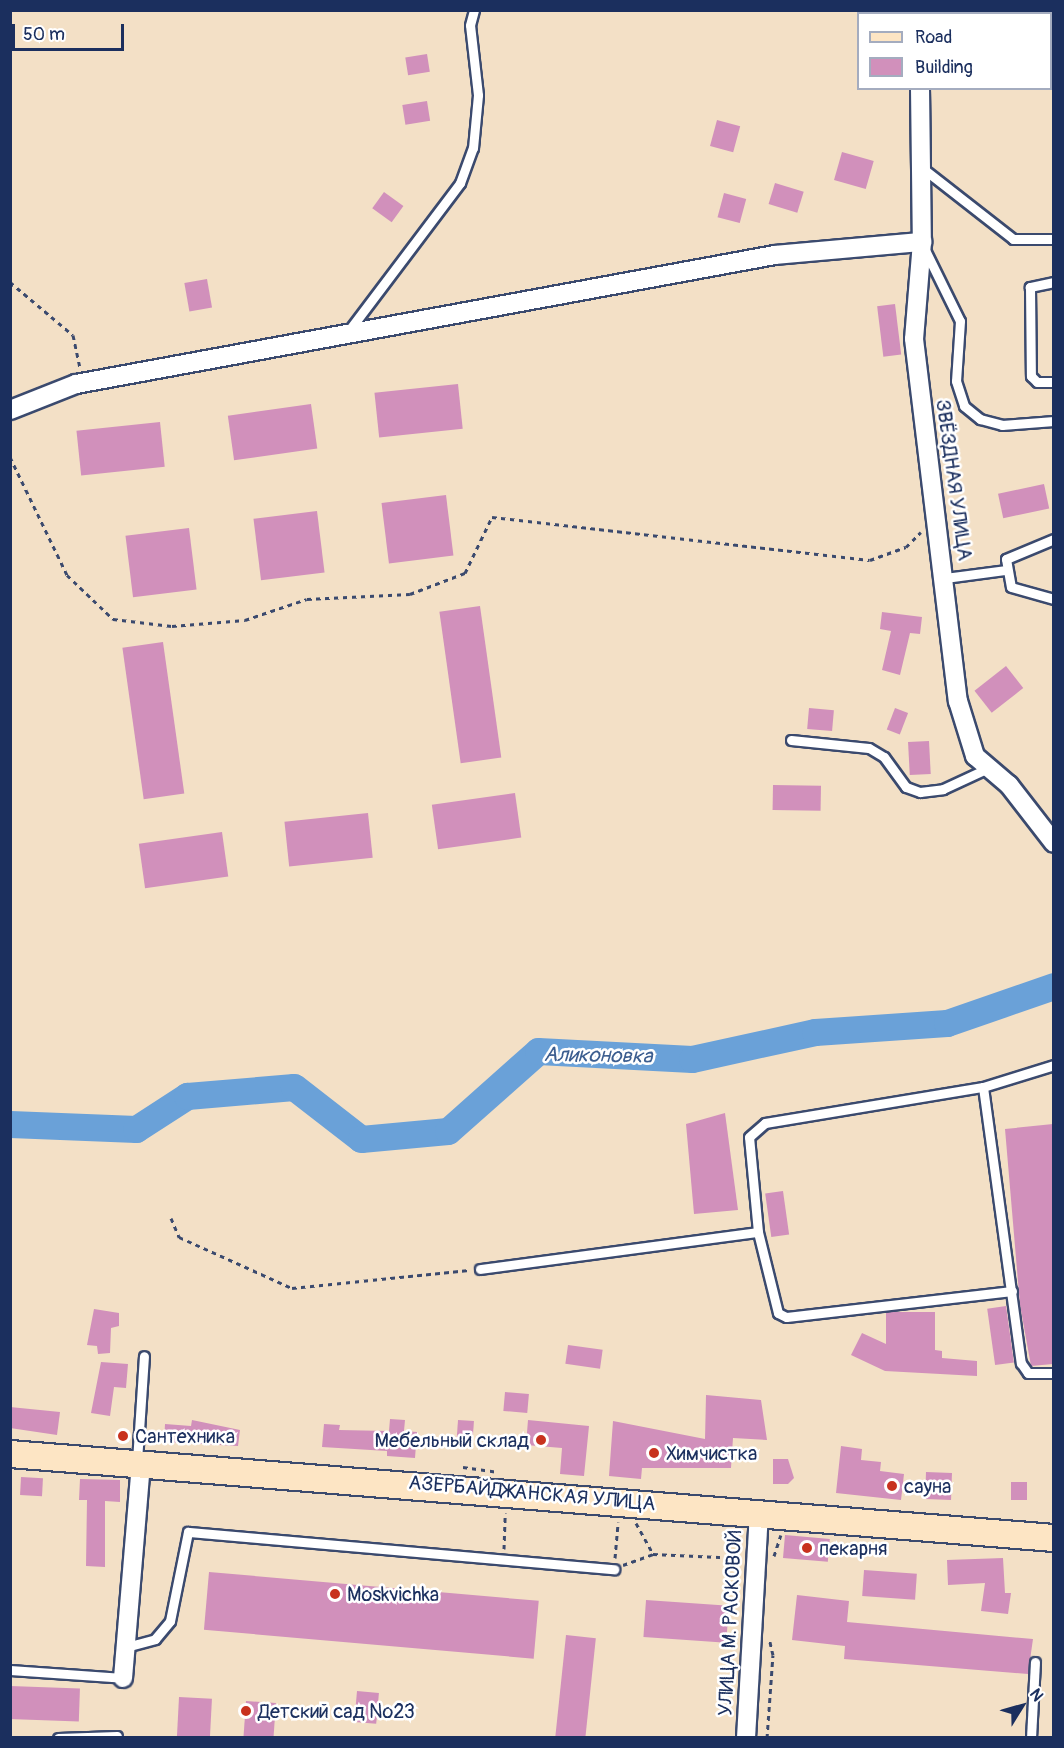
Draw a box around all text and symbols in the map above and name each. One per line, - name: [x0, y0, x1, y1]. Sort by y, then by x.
- scale bar: [15, 12, 128, 50]
- legend: [857, 12, 1052, 90]
- text: 50 m: [23, 23, 65, 46]
- text: Road: [915, 26, 952, 49]
- text: Building: [915, 56, 973, 79]
- street label: ЗВЁЗДНАЯ УЛИЦА: [931, 398, 977, 562]
- water label: Аликоновка: [543, 1042, 653, 1070]
- place label: Сантехника: [135, 1424, 235, 1448]
- place label: Мебельный склад: [375, 1428, 529, 1452]
- marker: Сантехника: [116, 1429, 130, 1443]
- marker: Мебельный склад: [534, 1433, 548, 1447]
- place label: Химчистка: [666, 1441, 757, 1465]
- marker: Химчистка: [647, 1446, 661, 1460]
- street label: АЗЕРБАЙДЖАНСКАЯ УЛИЦА: [407, 1470, 657, 1516]
- place label: сауна: [904, 1474, 951, 1498]
- marker: сауна: [885, 1479, 899, 1493]
- street label: УЛИЦА М. РАСКОВОЙ: [713, 1529, 747, 1717]
- place label: пекарня: [819, 1536, 887, 1560]
- marker: пекарня: [800, 1541, 814, 1555]
- place label: Moskvichka: [347, 1582, 439, 1606]
- marker: Moskvichka: [328, 1587, 342, 1601]
- north arrow: [992, 1676, 1052, 1736]
- text: N: [1025, 1685, 1048, 1706]
- place label: Детский сад №23: [258, 1699, 415, 1723]
- marker: Детский сад №23: [239, 1704, 253, 1718]

